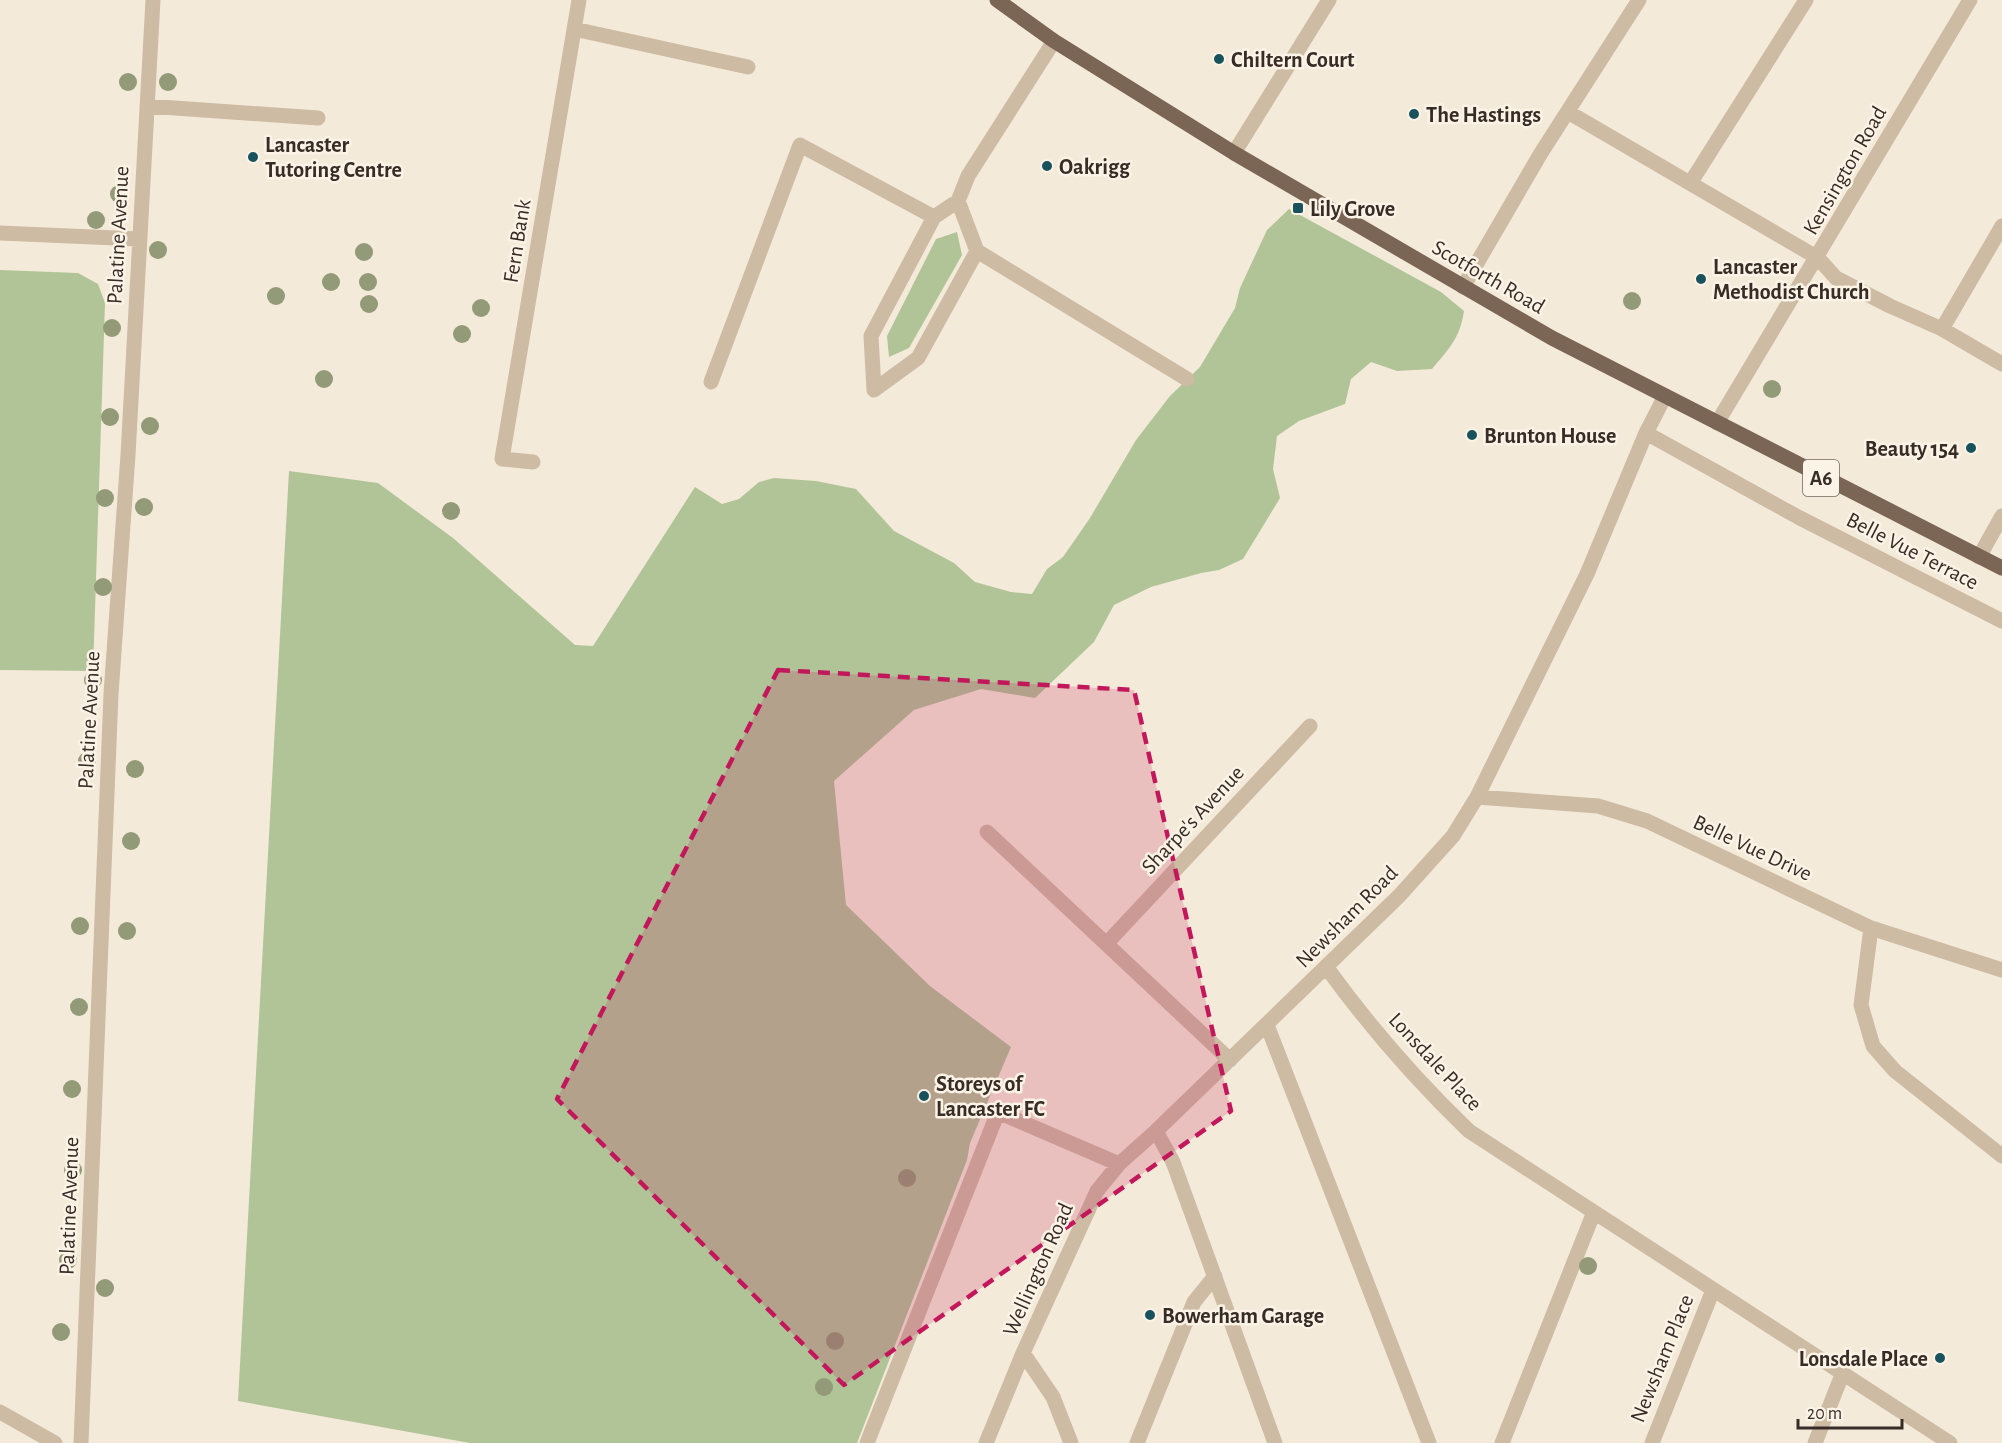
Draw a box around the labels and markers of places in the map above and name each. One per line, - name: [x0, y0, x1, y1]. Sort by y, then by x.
- place label: Chiltern Court: [1231, 49, 1355, 71]
- marker: Chiltern Court: [1212, 52, 1226, 66]
- place label: The Hastings: [1426, 104, 1541, 126]
- marker: The Hastings: [1407, 107, 1421, 121]
- place label: Lancaster Tutoring Centre: [265, 134, 402, 181]
- marker: Lancaster Tutoring Centre: [246, 150, 260, 164]
- place label: Oakrigg: [1059, 156, 1131, 178]
- marker: Oakrigg: [1040, 159, 1054, 173]
- place label: Lily Grove: [1310, 198, 1395, 221]
- marker: Lily Grove: [1291, 201, 1305, 215]
- place label: Lancaster Methodist Church: [1713, 256, 1869, 303]
- marker: Lancaster Methodist Church: [1694, 272, 1708, 286]
- place label: Brunton House: [1484, 425, 1616, 447]
- marker: Brunton House: [1465, 428, 1479, 442]
- place label: Beauty 154: [1865, 438, 1959, 461]
- marker: Beauty 154: [1964, 441, 1978, 455]
- place label: Storeys of Lancaster FC: [936, 1073, 1046, 1120]
- marker: Storeys of Lancaster FC: [917, 1089, 931, 1103]
- place label: Bowerham Garage: [1162, 1305, 1324, 1327]
- marker: Bowerham Garage: [1143, 1308, 1157, 1322]
- place label: Lonsdale Place: [1799, 1348, 1928, 1370]
- marker: Lonsdale Place: [1933, 1351, 1947, 1365]

